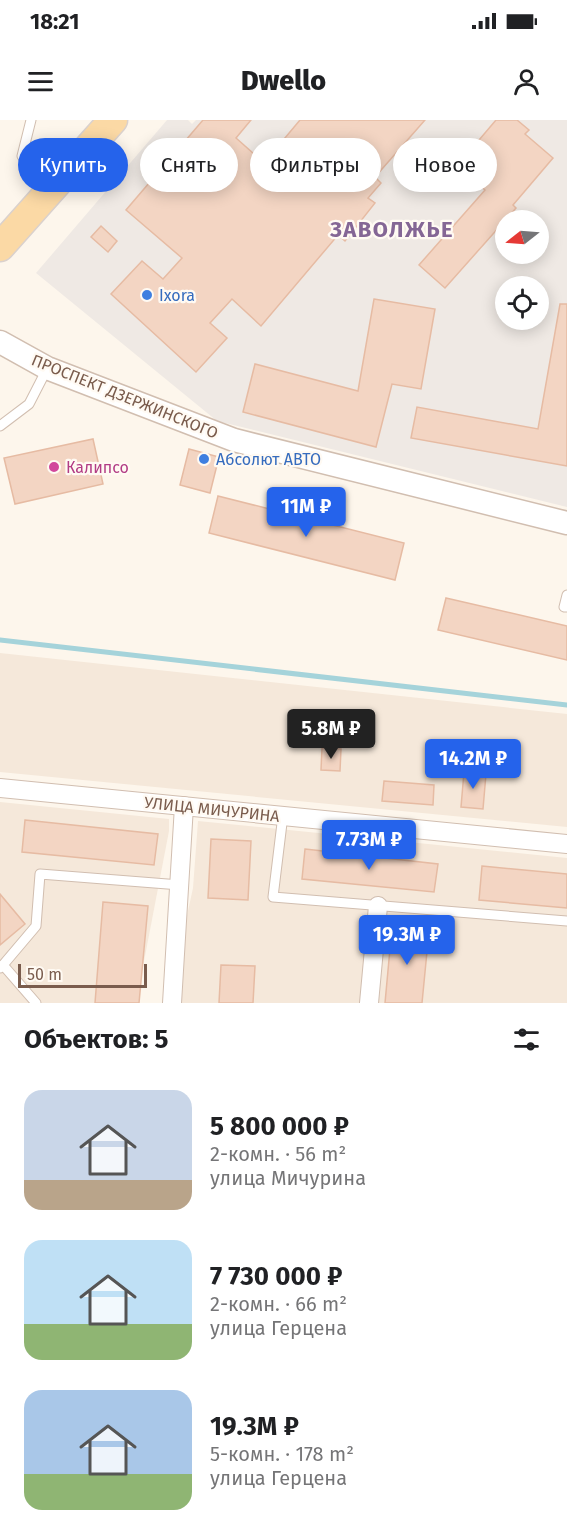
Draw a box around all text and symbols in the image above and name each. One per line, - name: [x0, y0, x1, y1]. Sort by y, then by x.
- text: 18:21: [30, 8, 79, 35]
- icon: menu: [24, 65, 57, 98]
- text: Dwello: [241, 65, 326, 97]
- icon: person: [510, 65, 543, 98]
- chip: Купить: [18, 138, 128, 192]
- chip: Снять: [140, 138, 238, 192]
- chip: Фильтры: [250, 138, 381, 192]
- chip: Новое: [393, 138, 497, 192]
- north arrow: [495, 210, 549, 264]
- map controls: [495, 210, 549, 330]
- district label: ЗАВОЛЖЬЕ: [329, 216, 454, 243]
- button: locate: [495, 276, 549, 330]
- place label: Ixora: [159, 286, 195, 305]
- marker: Ixora: [140, 288, 154, 302]
- street label: ПРОСПЕКТ ДЗЕРЖИНСКОГО: [29, 350, 221, 443]
- place label: Абсолют АВТО: [216, 450, 321, 469]
- marker: Абсолют АВТО: [197, 452, 211, 466]
- place label: Калипсо: [66, 458, 129, 477]
- marker: Калипсо: [47, 460, 61, 474]
- pin: 11M ₽: [264, 487, 348, 538]
- text: 11M ₽: [281, 494, 331, 518]
- pin: 5.8M ₽: [282, 709, 380, 760]
- text: 5.8M ₽: [301, 716, 361, 740]
- pin: 14.2M ₽: [418, 739, 528, 790]
- text: 14.2M ₽: [439, 746, 507, 770]
- street label: УЛИЦА МИЧУРИНА: [143, 793, 281, 826]
- pin: 7.73M ₽: [314, 820, 424, 871]
- text: 7.73M ₽: [336, 827, 402, 851]
- pin: 19.3M ₽: [352, 915, 462, 966]
- text: 19.3M ₽: [373, 922, 441, 946]
- scale bar: [18, 961, 147, 989]
- text: 50 m: [27, 965, 62, 984]
- icon: filters: [510, 1023, 543, 1056]
- text: Объектов: 5: [24, 1024, 168, 1055]
- text: 5 800 000 ₽: [210, 1111, 349, 1142]
- icon: home: [72, 1114, 144, 1186]
- text: 2-комн. · 56 m²: [210, 1142, 346, 1166]
- text: улица Мичурина: [210, 1166, 366, 1190]
- text: 7 730 000 ₽: [210, 1261, 342, 1292]
- icon: home: [72, 1264, 144, 1336]
- text: 2-комн. · 66 m²: [210, 1292, 347, 1316]
- text: улица Герцена: [210, 1316, 347, 1340]
- text: 19.3M ₽: [210, 1411, 299, 1442]
- icon: home: [72, 1414, 144, 1486]
- text: 5-комн. · 178 m²: [210, 1442, 354, 1466]
- text: улица Герцена: [210, 1466, 347, 1490]

